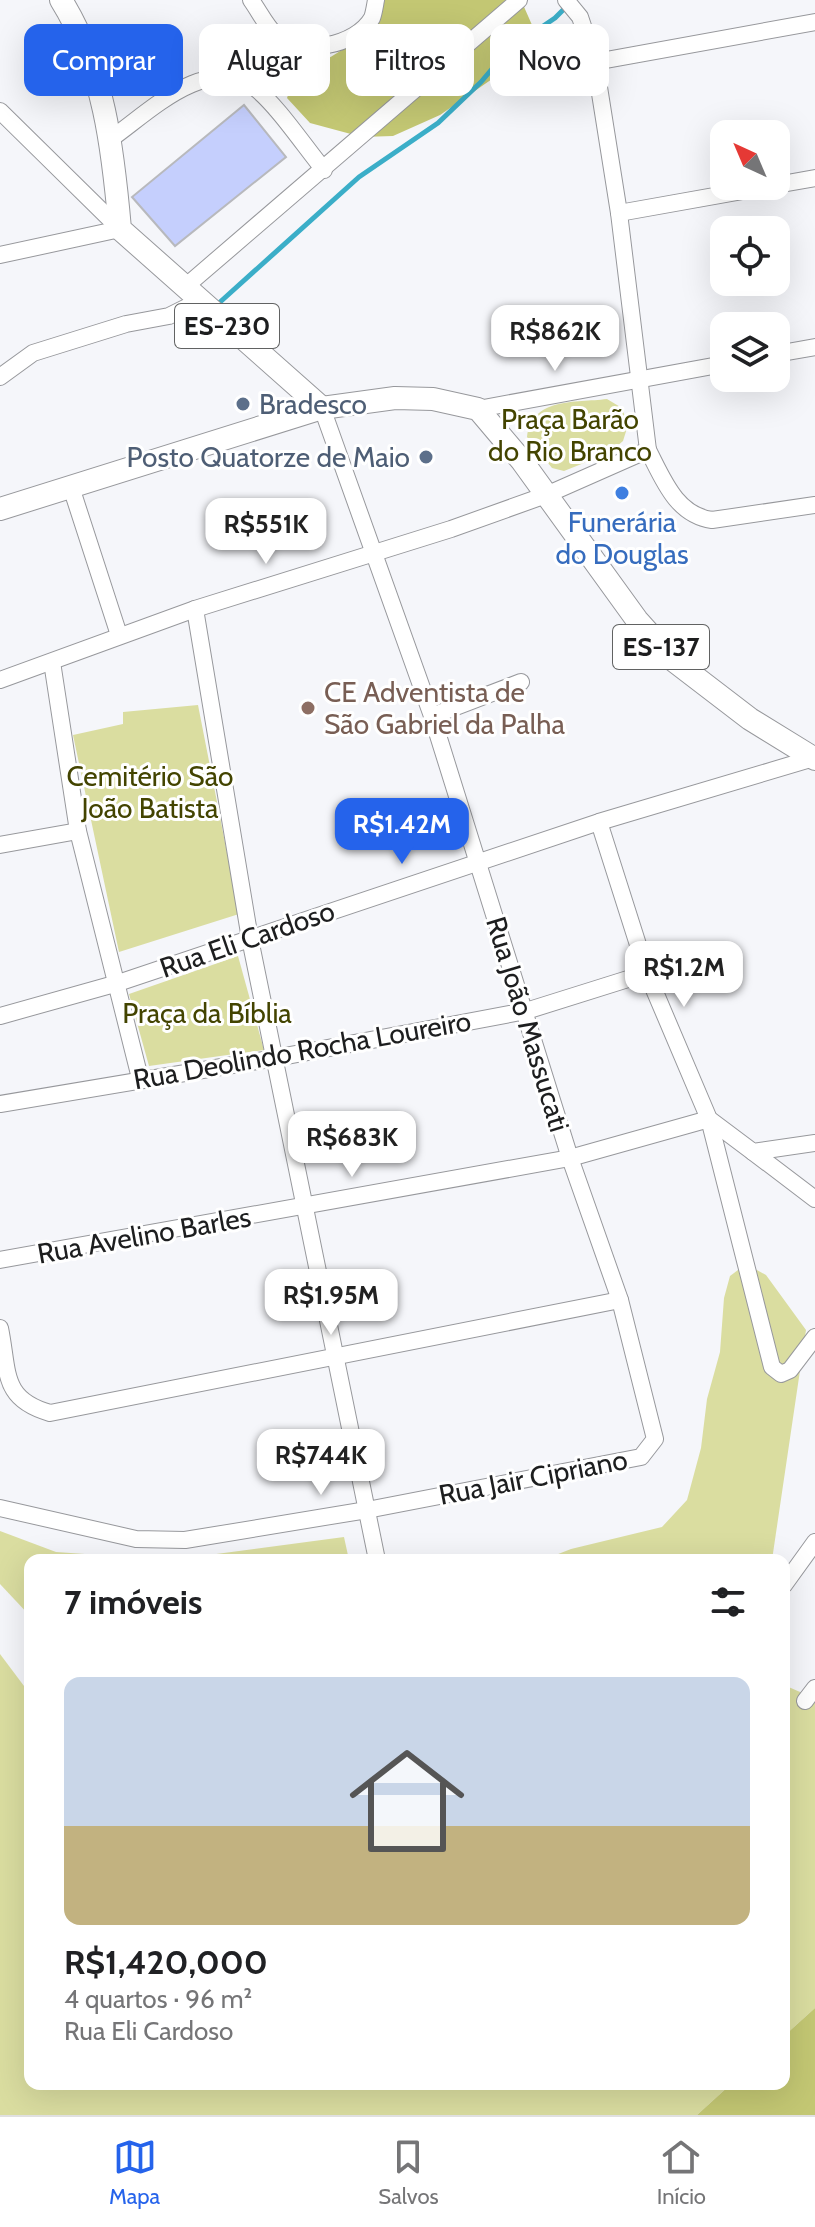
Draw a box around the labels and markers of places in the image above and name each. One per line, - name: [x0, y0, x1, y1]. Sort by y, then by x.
- pin: R$862K: [490, 305, 620, 373]
- place label: Bradesco: [259, 387, 367, 421]
- marker: Bradesco: [234, 395, 252, 413]
- place label: Posto Quatorze de Maio: [126, 440, 410, 474]
- marker: Posto Quatorze de Maio: [417, 448, 435, 466]
- marker: Funerária do Douglas: [613, 484, 631, 502]
- pin: R$551K: [201, 498, 331, 566]
- place label: Funerária do Douglas: [555, 505, 689, 571]
- place label: CE Adventista de São Gabriel da Palha: [324, 675, 565, 741]
- marker: CE Adventista de São Gabriel da Palha: [299, 699, 317, 717]
- pin: R$1.42M: [328, 798, 476, 866]
- pin: R$1.2M: [619, 941, 749, 1009]
- pin: R$683K: [287, 1111, 417, 1179]
- pin: R$1.95M: [257, 1269, 405, 1337]
- pin: R$744K: [256, 1429, 386, 1497]

